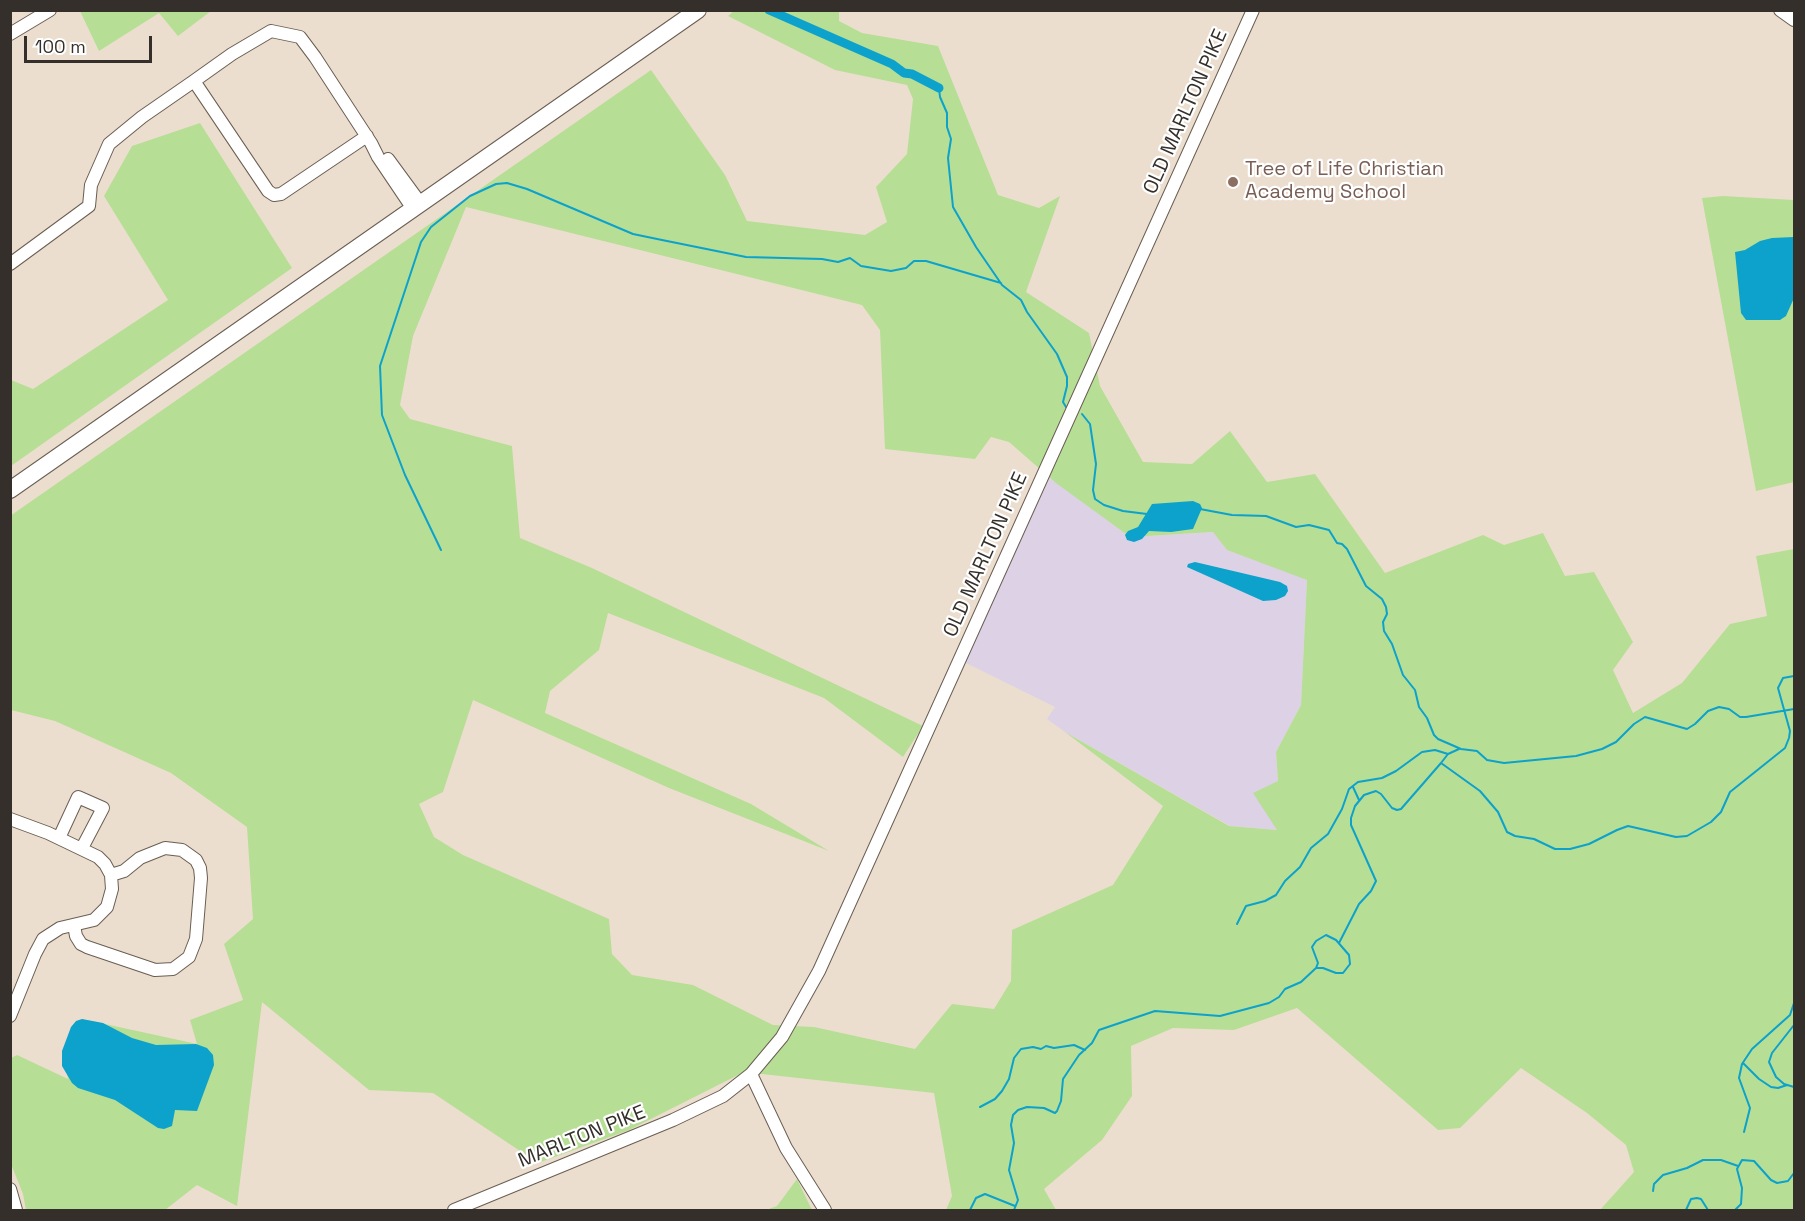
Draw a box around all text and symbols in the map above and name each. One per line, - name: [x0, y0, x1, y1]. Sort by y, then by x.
- scale bar: [27, 24, 154, 62]
- street label: OLD MARLTON PIKE: [1139, 26, 1233, 198]
- text: 100 m: [35, 35, 86, 58]
- place label: Tree of Life Christian Academy School: [1245, 158, 1444, 205]
- marker: Tree of Life Christian Academy School: [1226, 175, 1240, 189]
- street label: OLD MARLTON PIKE: [939, 469, 1033, 641]
- street label: MARLTON PIKE: [515, 1101, 649, 1173]

